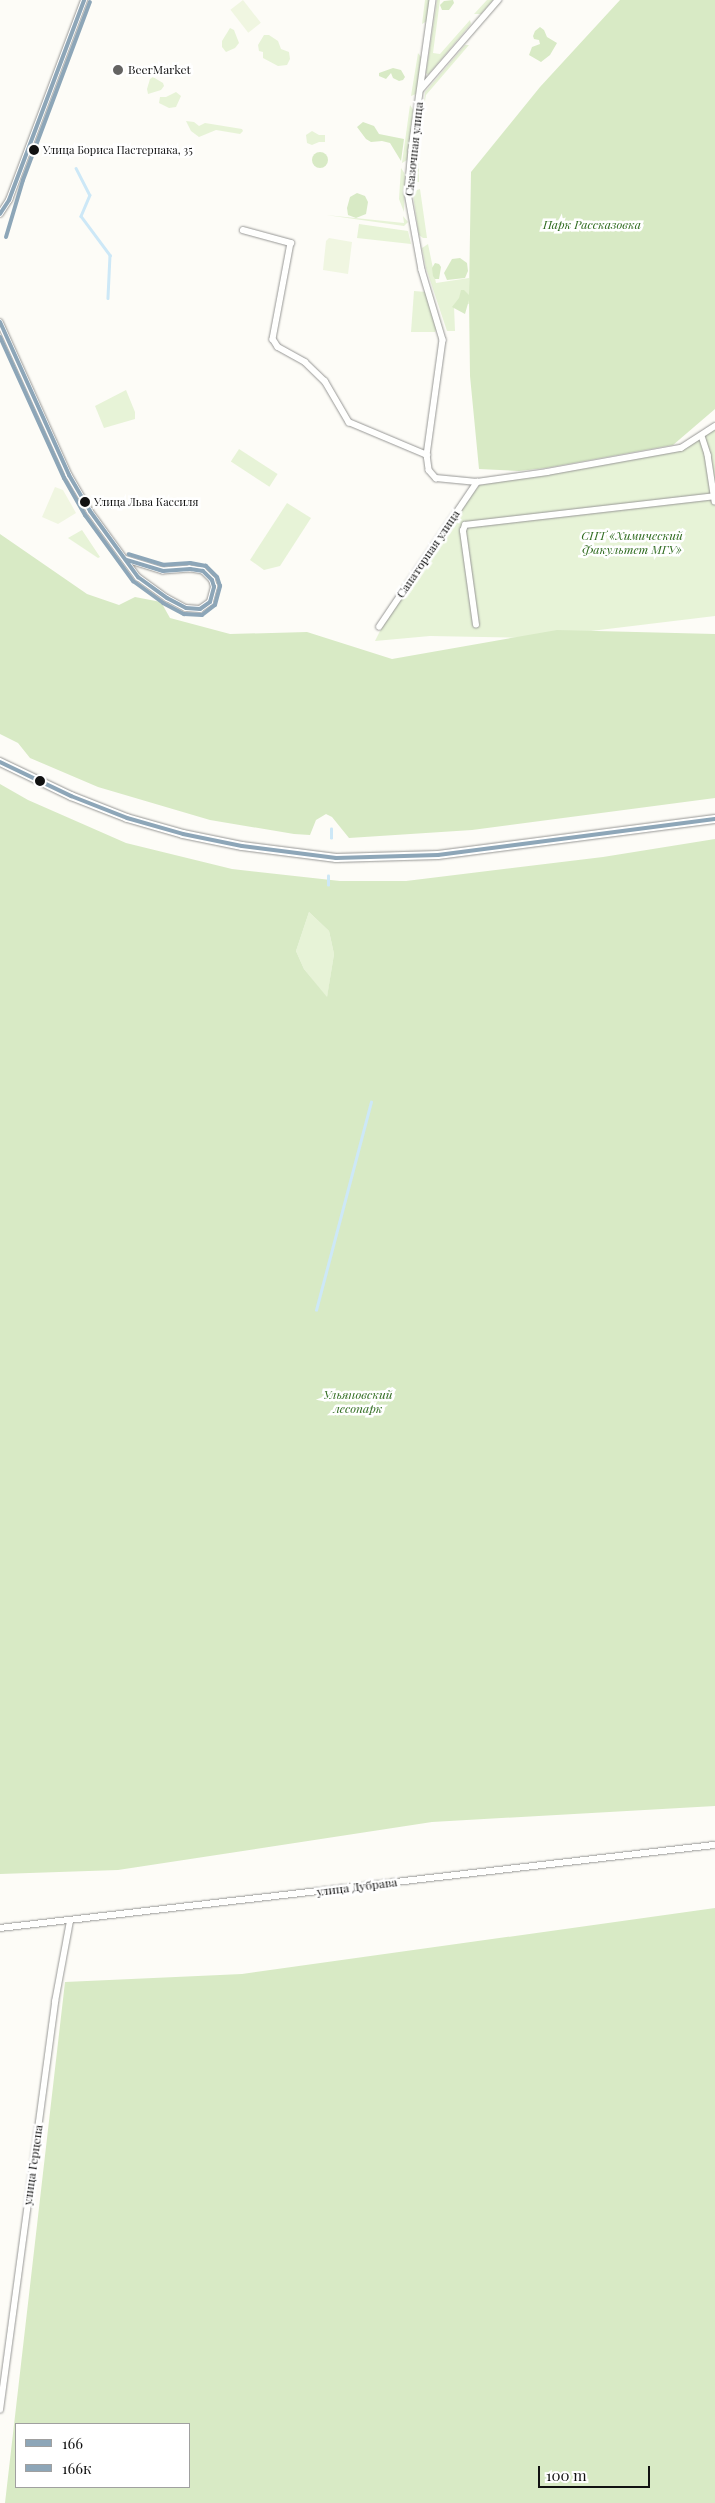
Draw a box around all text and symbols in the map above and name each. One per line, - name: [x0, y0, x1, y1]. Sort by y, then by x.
- place label: BeerMarket: [128, 63, 191, 77]
- marker: BeerMarket: [112, 64, 124, 76]
- street label: Сказочная улица: [402, 101, 426, 197]
- place label: Улица Бориса Пастернака, 35: [43, 143, 193, 157]
- marker: Улица Бориса Пастернака, 35: [29, 145, 39, 155]
- park label: Парк Рассказовка: [543, 218, 641, 232]
- place label: Улица Льва Кассиля: [94, 495, 198, 509]
- marker: Улица Льва Кассиля: [80, 497, 90, 507]
- street label: Санаторная улица: [393, 507, 463, 601]
- park label: СНТ «Химический Факультет МГУ»: [581, 529, 683, 557]
- unlabelled marker: [35, 776, 45, 786]
- park label: Ульяновский лесопарк: [324, 1388, 392, 1416]
- street label: улица Дубрава: [316, 1875, 398, 1899]
- street label: улица Герцена: [20, 2124, 46, 2206]
- legend: [15, 2423, 190, 2488]
- text: 166: [62, 2433, 83, 2453]
- scale bar: [540, 2456, 652, 2488]
- text: 166к: [62, 2458, 92, 2478]
- text: 100 m: [546, 2465, 587, 2485]

